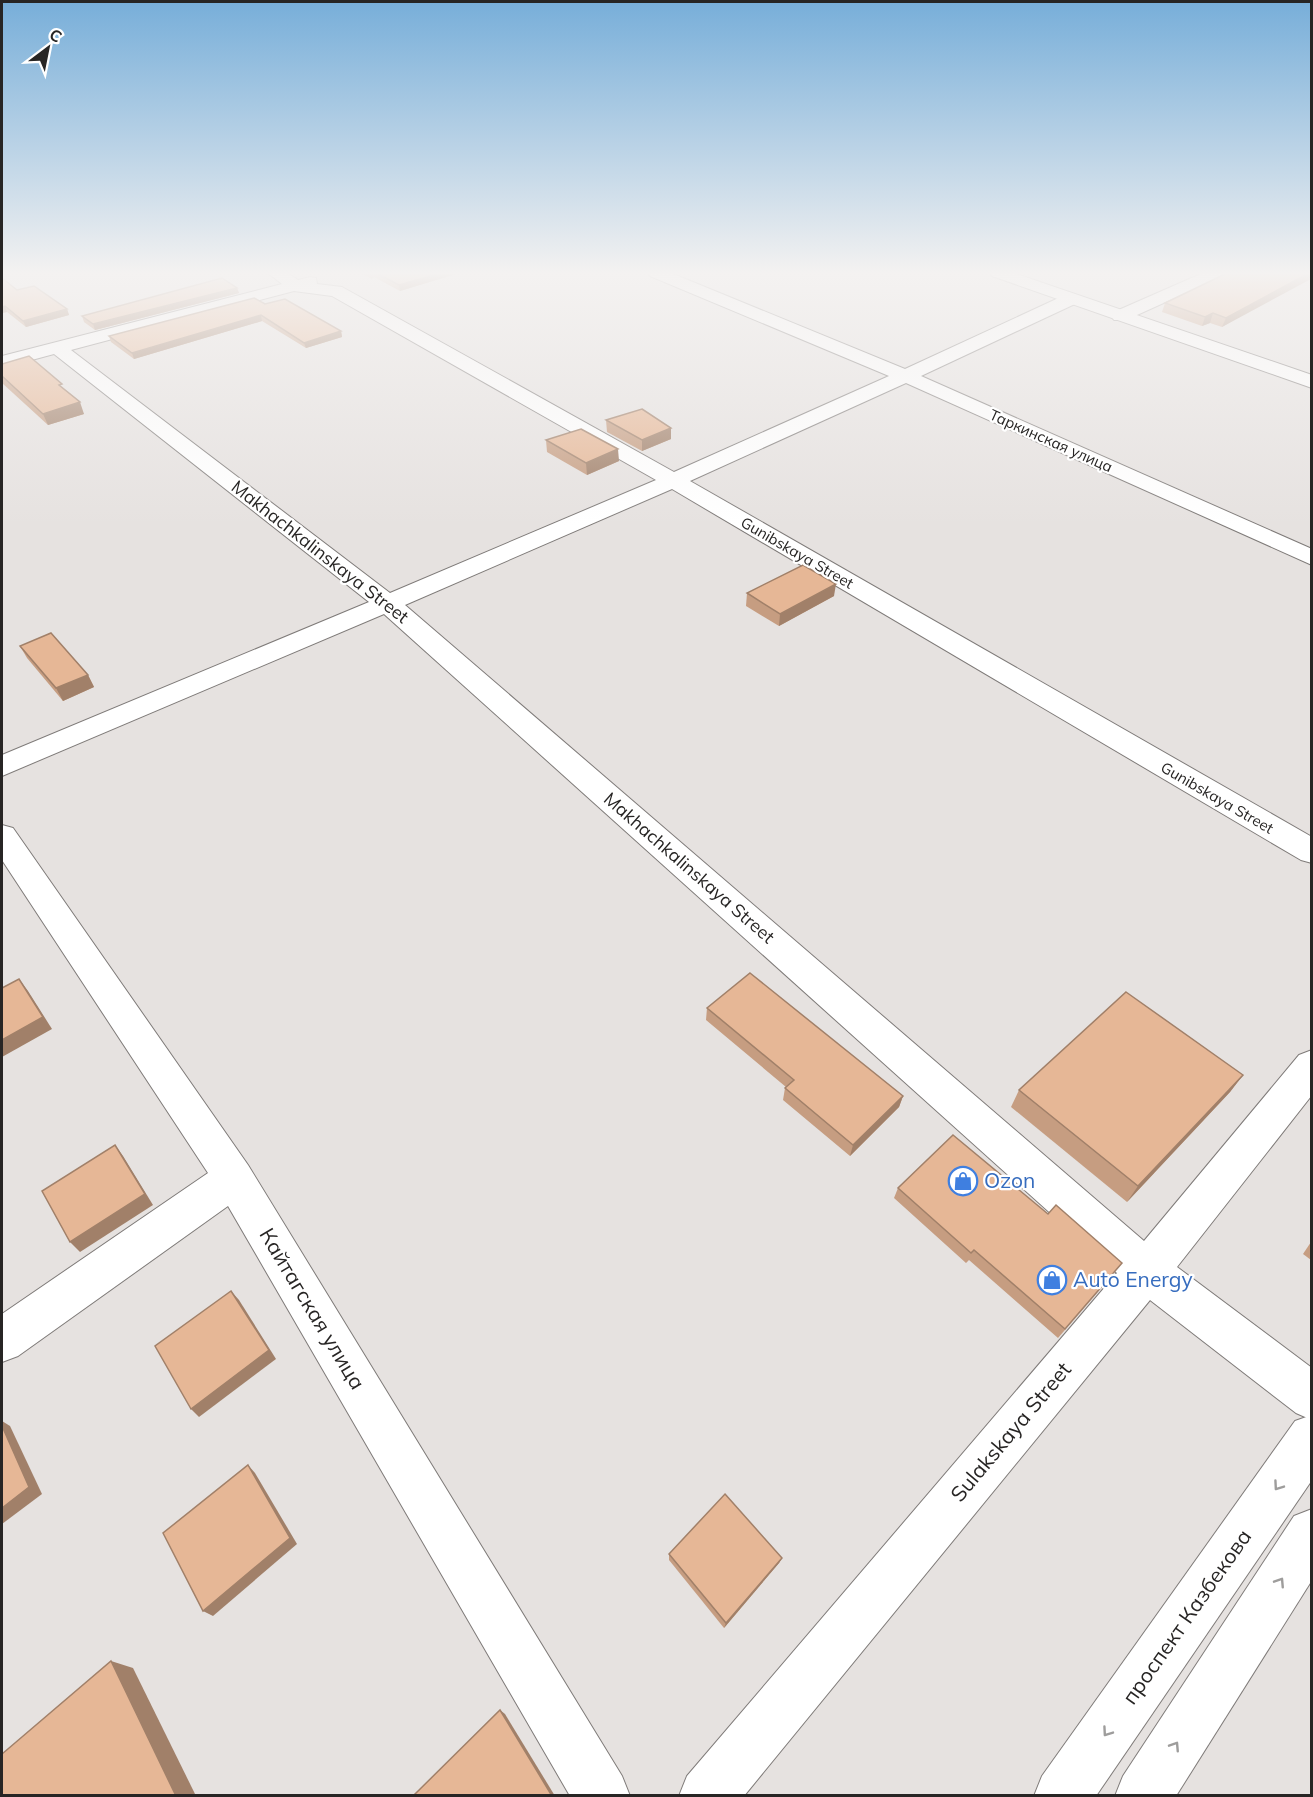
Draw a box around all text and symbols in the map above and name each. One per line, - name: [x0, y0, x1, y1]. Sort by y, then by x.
- north arrow: [18, 18, 78, 78]
- text: С: [46, 24, 66, 47]
- street label: Таркинская улица: [987, 405, 1116, 476]
- street label: Makhachkalinskaya Street: [227, 475, 414, 628]
- street label: Gunibskaya Street: [737, 513, 857, 593]
- street label: Gunibskaya Street: [1157, 758, 1277, 838]
- street label: Makhachkalinskaya Street: [599, 787, 779, 948]
- shop icon: Ozon: [947, 1165, 979, 1197]
- place label: Ozon: [984, 1167, 1035, 1193]
- street label: Кайтагская улица: [254, 1223, 371, 1394]
- shop icon: Auto Energy: [1036, 1264, 1068, 1296]
- place label: Auto Energy: [1073, 1266, 1193, 1292]
- street label: Sulakskaya Street: [944, 1356, 1076, 1506]
- one-way arrow: [1274, 1479, 1285, 1490]
- street label: проспект Казбекова: [1116, 1524, 1256, 1709]
- one-way arrow: [1273, 1578, 1284, 1589]
- one-way arrow: [1103, 1725, 1114, 1736]
- one-way arrow: [1167, 1742, 1178, 1753]

